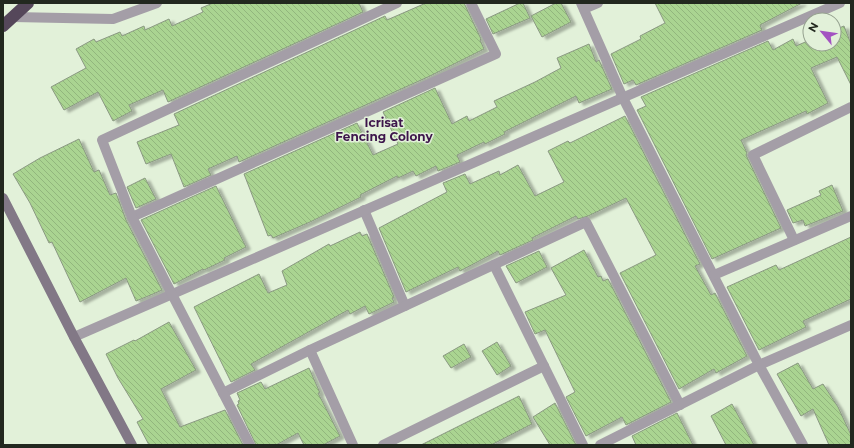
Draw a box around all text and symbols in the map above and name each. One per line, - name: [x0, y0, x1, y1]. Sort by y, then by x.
- north arrow: [802, 12, 842, 52]
- text: N: [805, 20, 822, 34]
- district label: Icrisat Fencing Colony: [335, 115, 434, 144]

